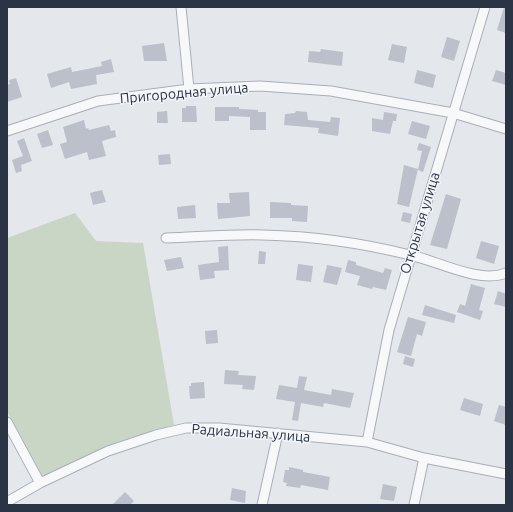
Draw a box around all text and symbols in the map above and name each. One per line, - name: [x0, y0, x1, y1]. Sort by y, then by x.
- street label: Пригородная улица: [119, 79, 249, 107]
- street label: Открытая улица: [397, 170, 443, 276]
- street label: Радиальная улица: [191, 420, 311, 446]

